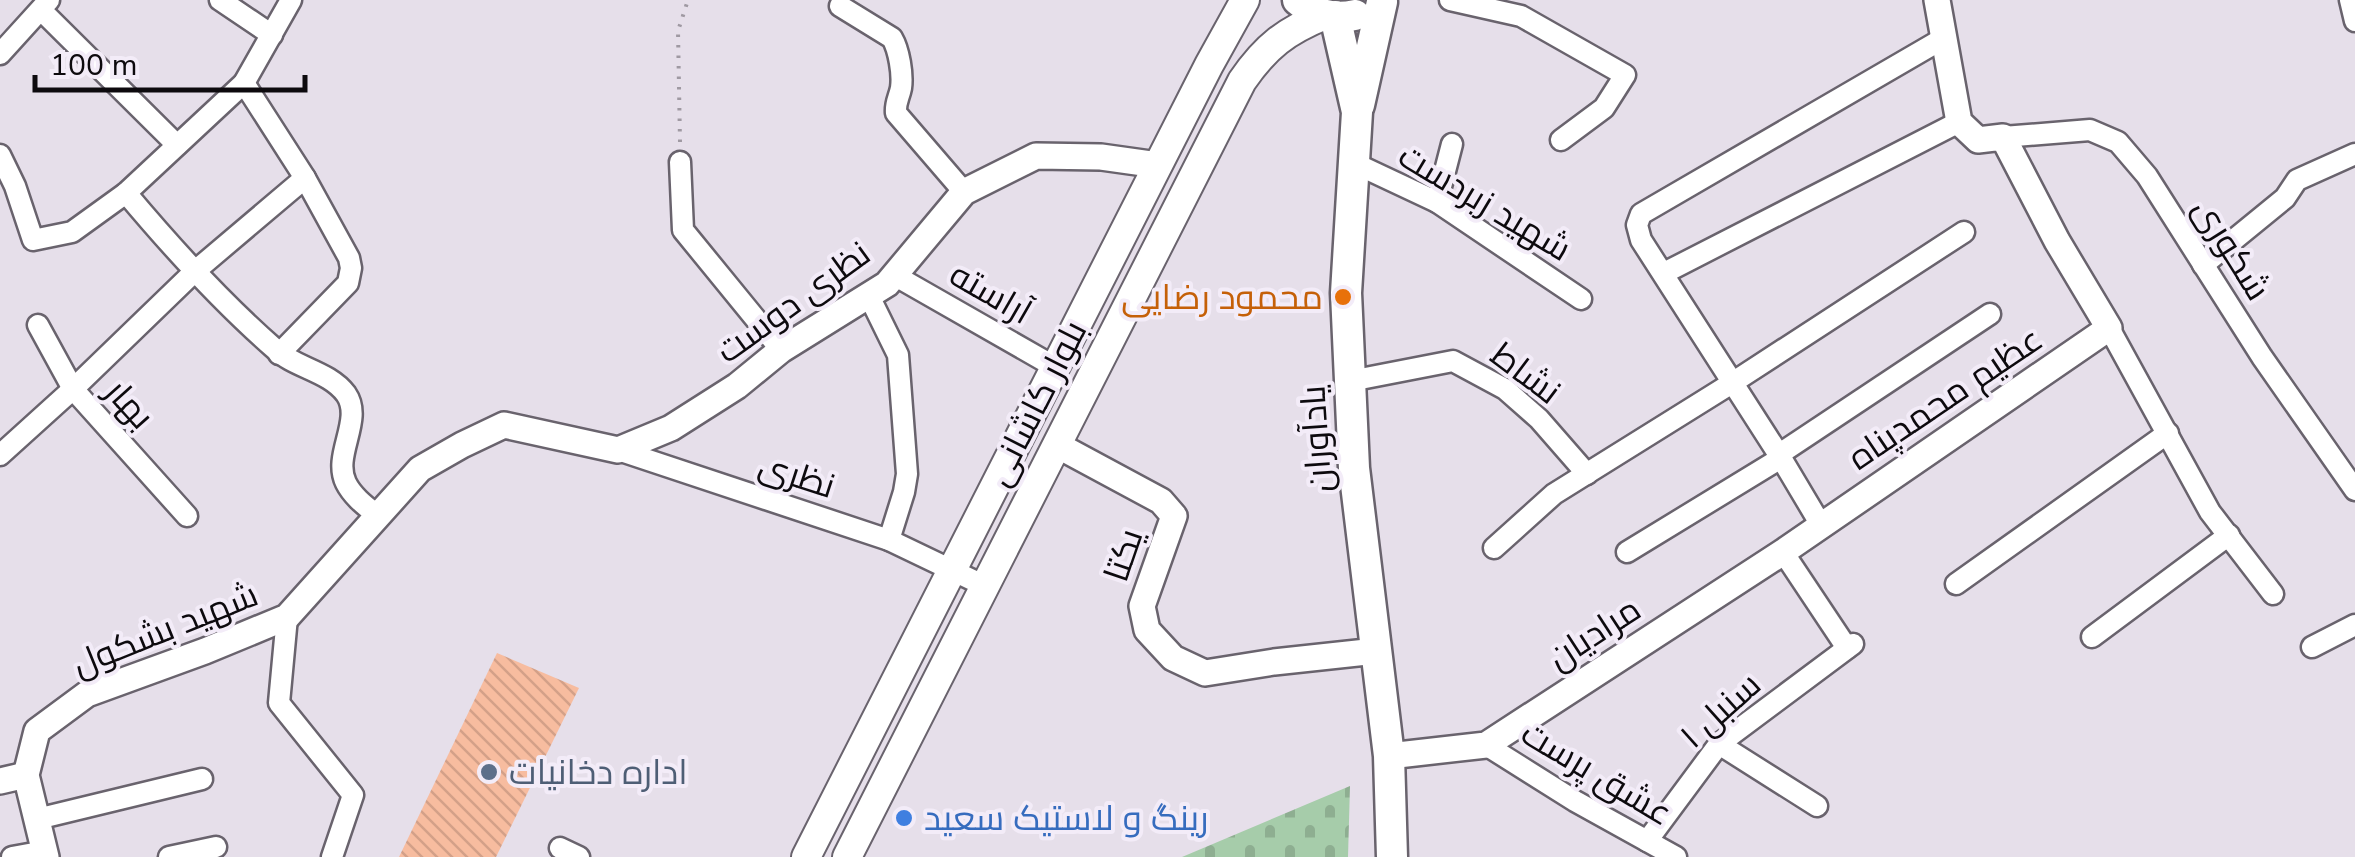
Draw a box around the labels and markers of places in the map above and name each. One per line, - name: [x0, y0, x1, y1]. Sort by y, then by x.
- place label: محمود رضایی: [1121, 274, 1323, 321]
- marker: محمود رضایی: [1332, 286, 1354, 308]
- place label: اداره دخانیات: [509, 749, 688, 796]
- marker: اداره دخانیات: [478, 761, 500, 783]
- place label: رینگ و لاستیک سعید: [924, 795, 1208, 842]
- marker: رینگ و لاستیک سعید: [893, 807, 915, 829]

